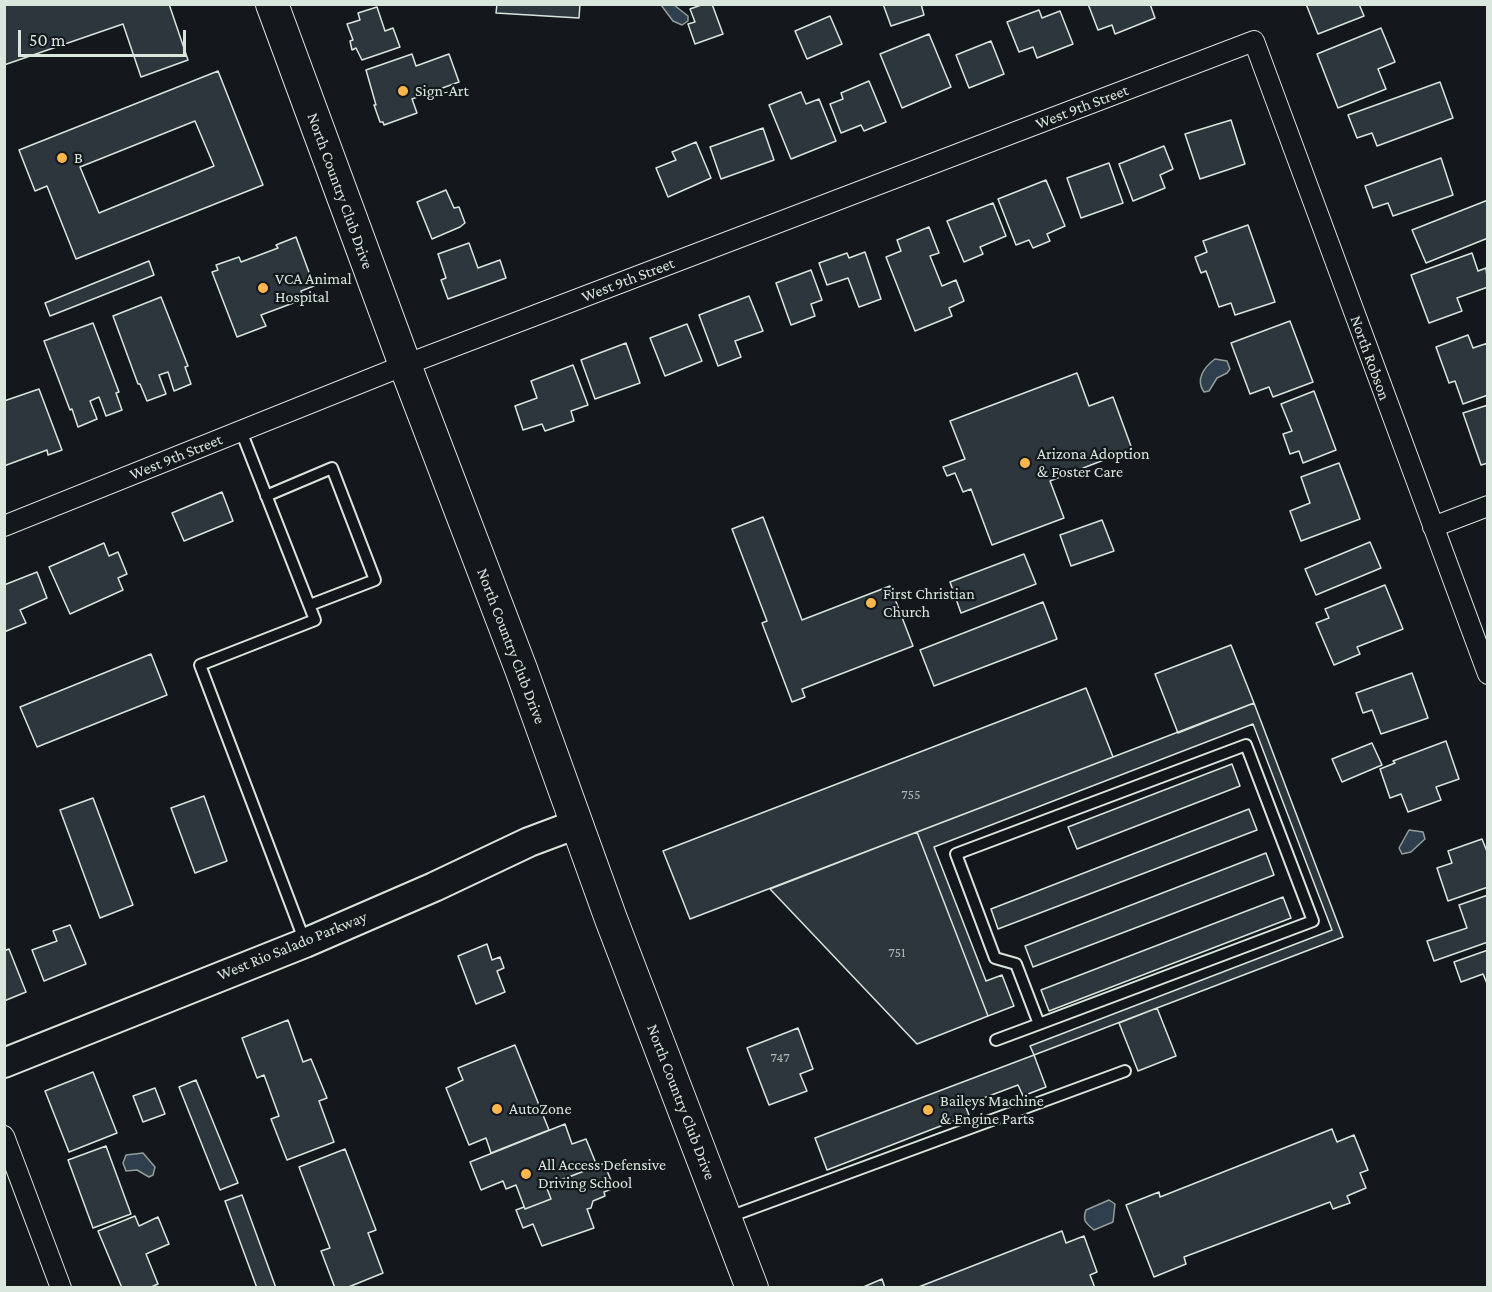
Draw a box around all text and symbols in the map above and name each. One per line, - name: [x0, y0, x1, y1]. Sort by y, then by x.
- scale bar: [21, 18, 189, 56]
- text: 50 m: [29, 30, 66, 50]
- street label: West 9th Street: [1033, 80, 1131, 134]
- place label: Sign-Art: [415, 81, 469, 101]
- marker: Sign-Art: [396, 84, 410, 98]
- street label: North Country Club Drive: [303, 110, 377, 272]
- place label: B: [74, 148, 83, 168]
- marker: B: [55, 151, 69, 165]
- street label: West 9th Street: [579, 253, 677, 307]
- place label: VCA Animal Hospital: [275, 269, 352, 307]
- marker: VCA Animal Hospital: [256, 281, 270, 295]
- street label: North Robson: [1346, 313, 1394, 403]
- street label: West 9th Street: [127, 430, 225, 484]
- place label: Arizona Adoption & Foster Care: [1037, 444, 1150, 482]
- marker: Arizona Adoption & Foster Care: [1018, 456, 1032, 470]
- street label: North Country Club Drive: [473, 566, 549, 726]
- place label: First Christian Church: [883, 584, 975, 622]
- marker: First Christian Church: [864, 596, 878, 610]
- house number: 755: [901, 787, 921, 803]
- street label: West Rio Salado Parkway: [214, 907, 370, 985]
- house number: 751: [888, 945, 906, 961]
- street label: North Country Club Drive: [643, 1022, 719, 1182]
- house number: 747: [770, 1050, 790, 1066]
- place label: Baileys Machine & Engine Parts: [940, 1091, 1044, 1129]
- place label: AutoZone: [509, 1099, 571, 1119]
- marker: AutoZone: [490, 1102, 504, 1116]
- marker: Baileys Machine & Engine Parts: [921, 1103, 935, 1117]
- place label: All Access Defensive Driving School: [538, 1155, 666, 1193]
- marker: All Access Defensive Driving School: [519, 1167, 533, 1181]

